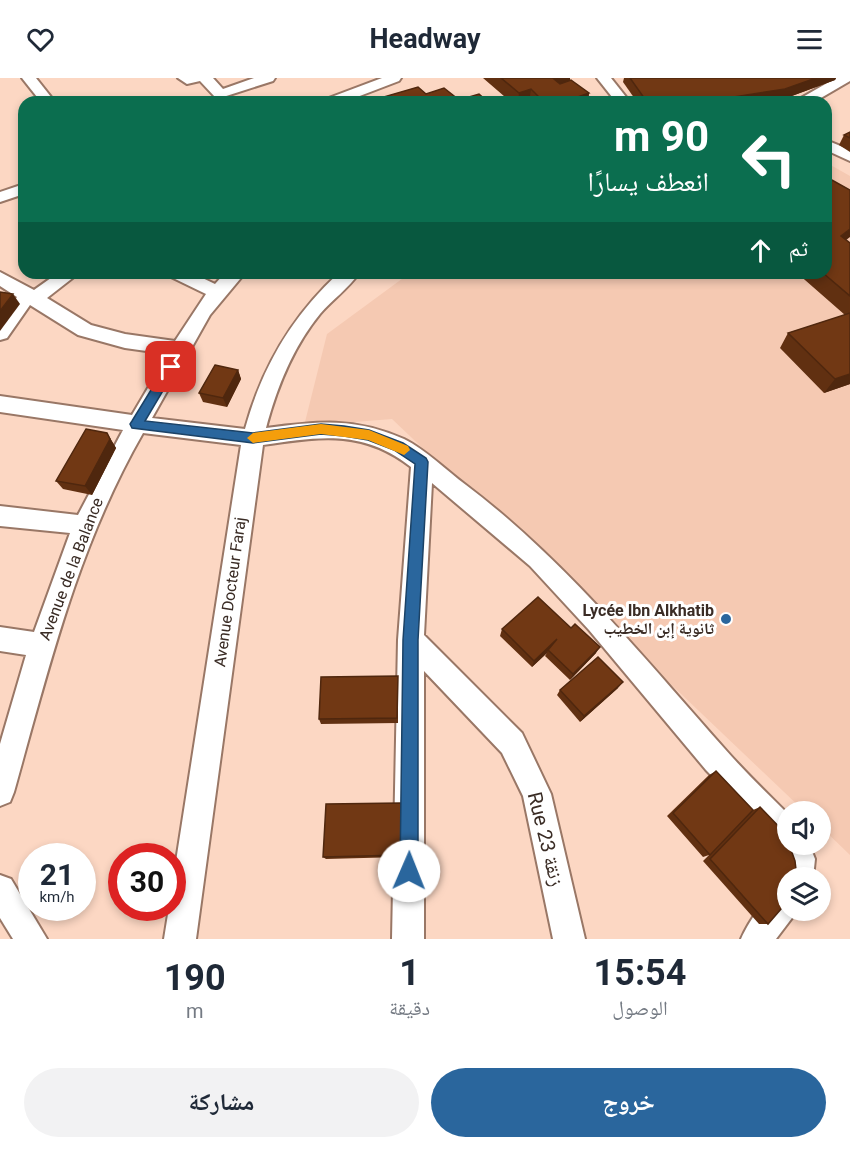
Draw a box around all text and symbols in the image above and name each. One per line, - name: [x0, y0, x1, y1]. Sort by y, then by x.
- icon: heart: [24, 23, 57, 56]
- text: Headway: [370, 23, 480, 55]
- icon: menu: [793, 23, 826, 56]
- text: 90 m: [614, 112, 709, 161]
- icon: left: [730, 120, 808, 198]
- text: انعطف يسارًا: [587, 166, 709, 198]
- icon: ahead: [744, 234, 777, 267]
- text: ثم: [789, 236, 808, 261]
- pin: [145, 341, 196, 392]
- icon: arrive: [154, 350, 187, 383]
- street label: Avenue de la Balance: [35, 495, 107, 643]
- street label: Avenue Docteur Faraj: [210, 516, 250, 668]
- place label: Lycée Ibn Alkhatib ثانوية إبن الخطيب: [582, 601, 715, 639]
- marker: Lycée Ibn Alkhatib ثانوية إبن الخطيب: [719, 612, 733, 626]
- street label: Rue 23 زنقة: [523, 789, 569, 889]
- map controls: [777, 801, 831, 921]
- button: sound: [777, 801, 831, 855]
- position arrow: [377, 839, 441, 903]
- speed limit sign: 30: [108, 843, 186, 921]
- text: 21: [40, 857, 74, 892]
- button: layers: [777, 867, 831, 921]
- text: km/h: [39, 888, 75, 906]
- text: 1: [399, 952, 420, 994]
- text: 15:54: [594, 952, 686, 994]
- text: 190: [164, 957, 226, 999]
- text: دقيقة: [389, 996, 430, 1020]
- text: الوصول: [612, 996, 668, 1020]
- text: m: [186, 999, 203, 1023]
- button: مشاركة: [24, 1068, 419, 1137]
- button: خروج: [431, 1068, 826, 1137]

